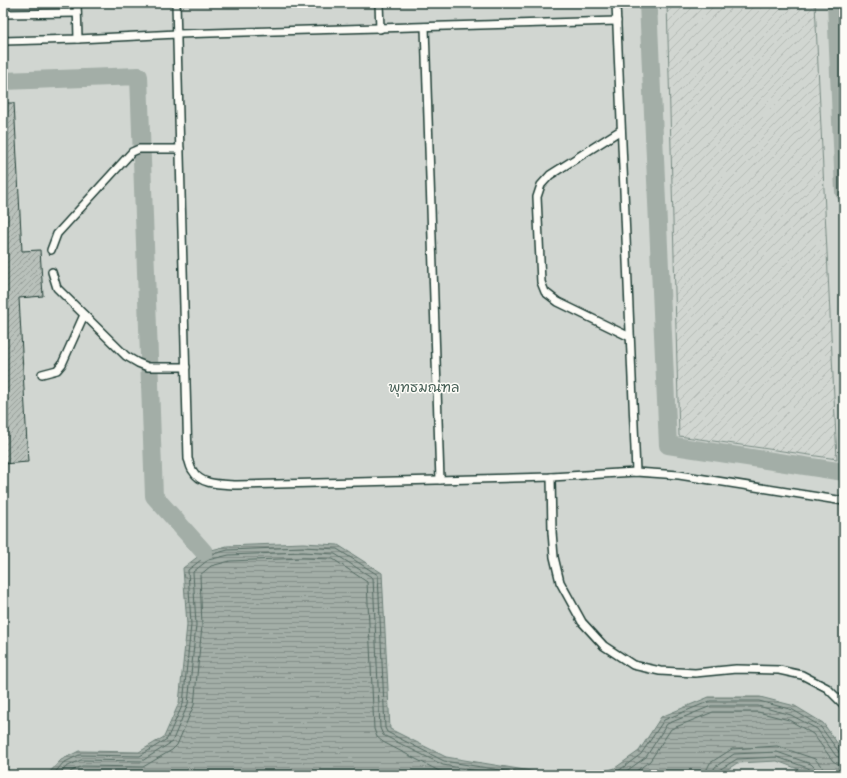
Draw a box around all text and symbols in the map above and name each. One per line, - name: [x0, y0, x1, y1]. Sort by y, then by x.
- park label: พุทธมณฑล: [388, 379, 460, 399]

